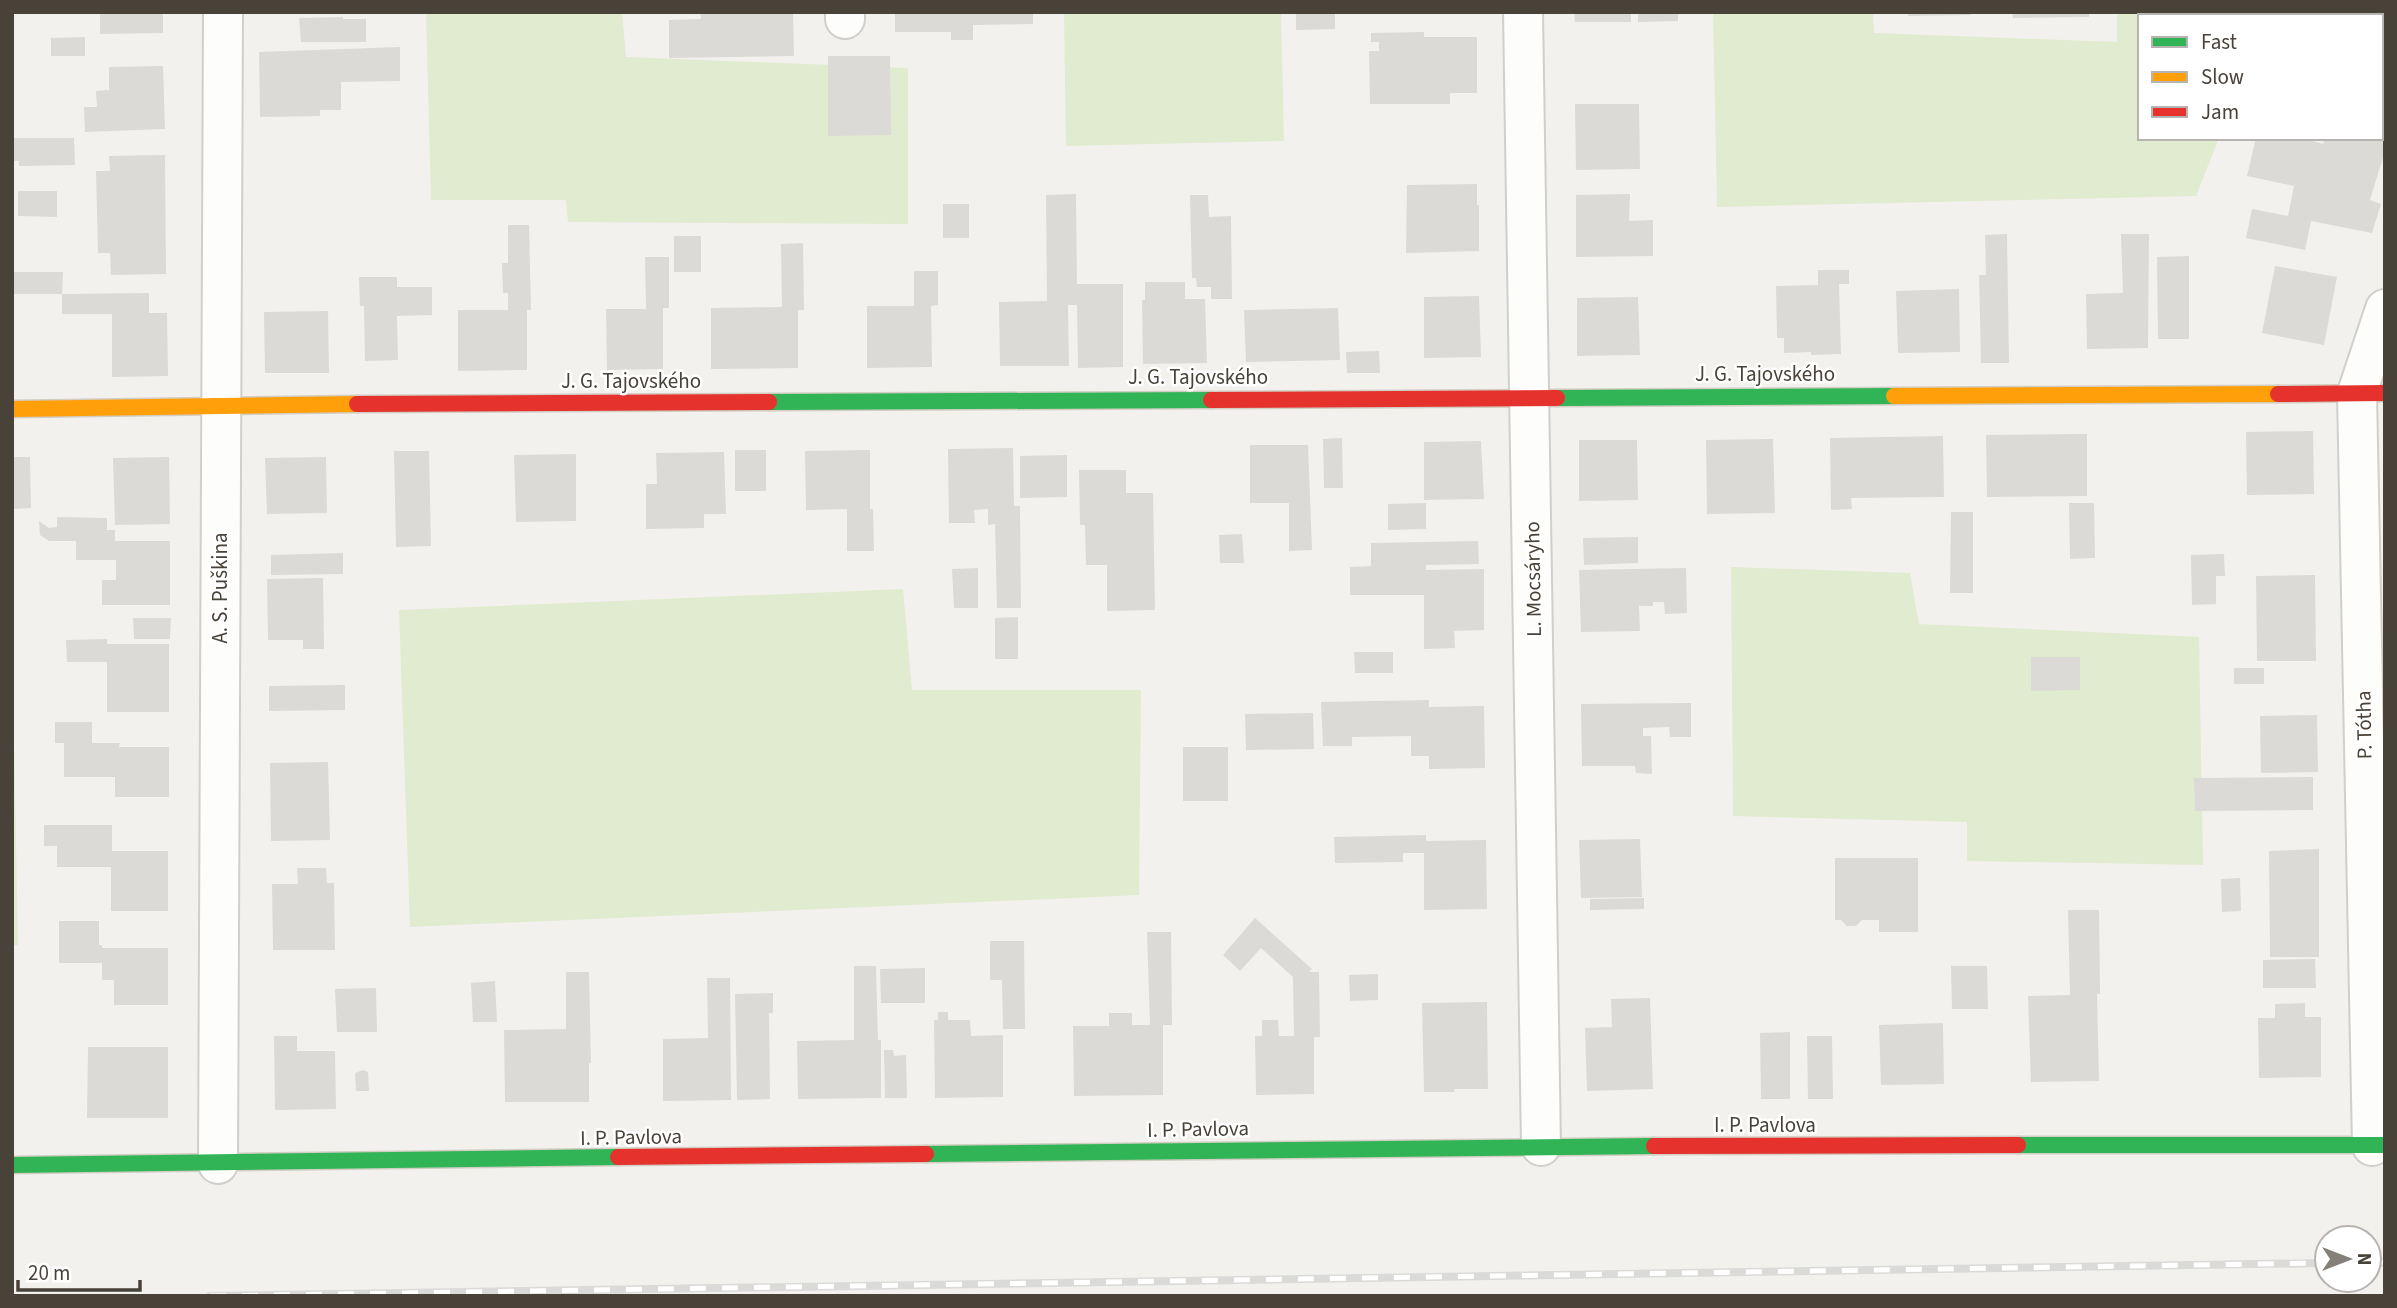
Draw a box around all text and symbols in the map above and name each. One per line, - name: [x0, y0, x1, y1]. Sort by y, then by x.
- legend: [2138, 14, 2383, 140]
- text: Fast: [2201, 27, 2237, 57]
- text: Slow: [2201, 62, 2244, 92]
- text: Jam: [2201, 97, 2239, 127]
- street label: J. G. Tajovského: [1695, 359, 1835, 389]
- street label: J. G. Tajovského: [1128, 362, 1268, 392]
- street label: J. G. Tajovského: [561, 366, 701, 396]
- street label: L. Mocsáryho: [1517, 521, 1549, 637]
- street label: A. S. Puškina: [205, 532, 235, 644]
- street label: P. Tótha: [2348, 690, 2380, 760]
- street label: I. P. Pavlova: [1714, 1110, 1816, 1140]
- street label: I. P. Pavlova: [1147, 1113, 1249, 1145]
- street label: I. P. Pavlova: [580, 1121, 682, 1153]
- north arrow: [2313, 1224, 2383, 1294]
- scale bar: [18, 1248, 140, 1292]
- text: N: [2350, 1253, 2377, 1265]
- text: 20 m: [28, 1258, 70, 1288]

